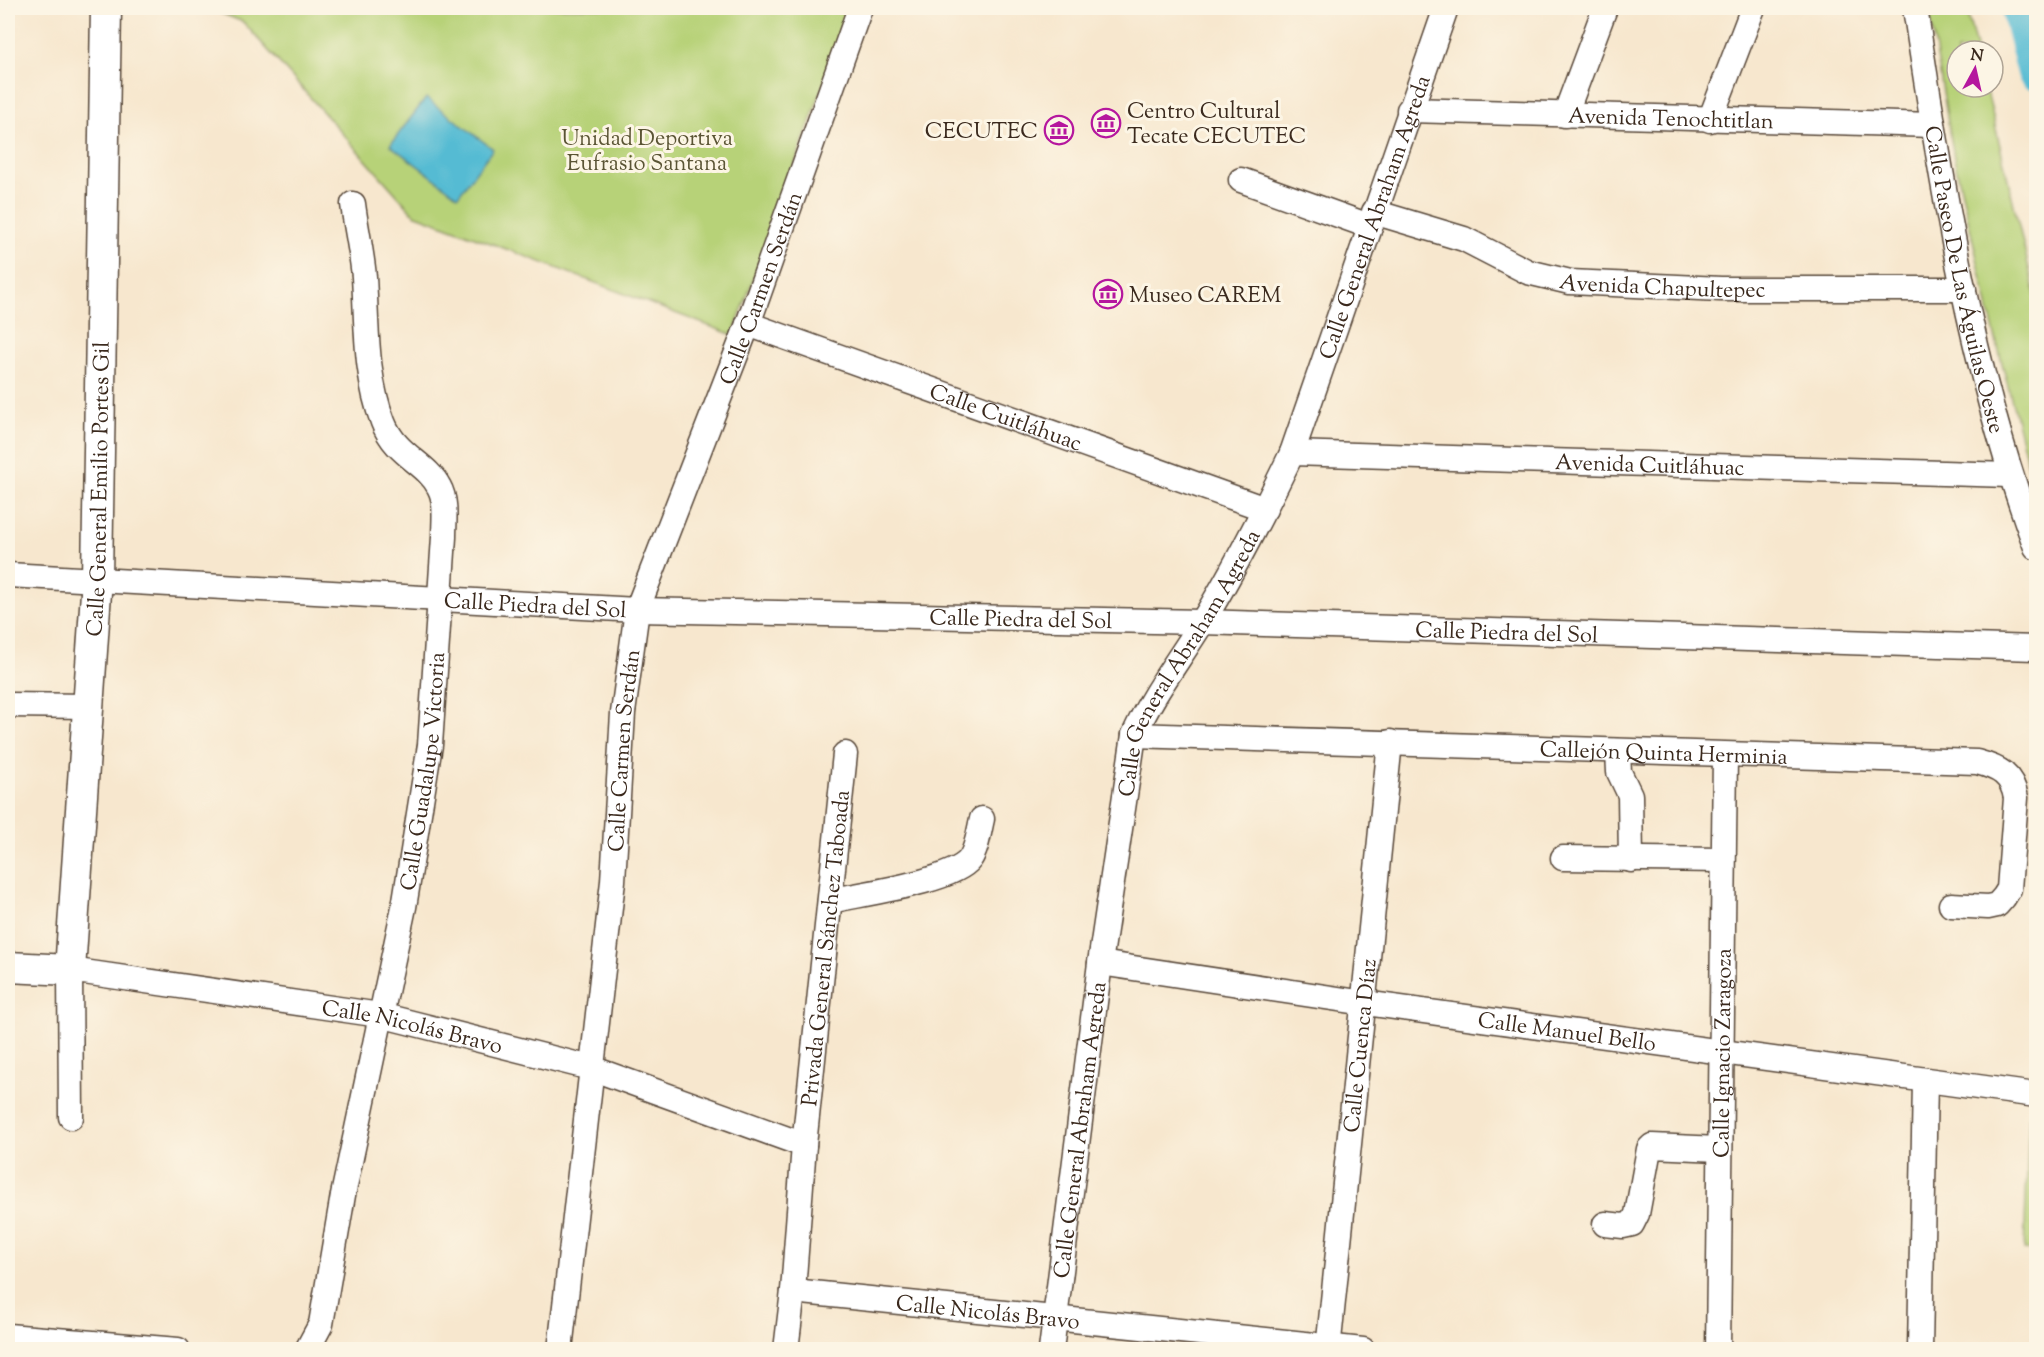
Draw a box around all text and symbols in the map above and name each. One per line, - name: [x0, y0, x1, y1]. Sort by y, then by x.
- north arrow: [1945, 39, 2005, 99]
- text: N: [1969, 44, 1985, 69]
- street label: Calle General Abraham Agreda: [1313, 72, 1440, 364]
- place label: Centro Cultural Tecate CECUTEC: [1127, 97, 1306, 154]
- street label: Avenida Tenochtitlan: [1567, 102, 1774, 139]
- museum icon: Centro Cultural Tecate CECUTEC: [1090, 107, 1122, 139]
- museum icon: CECUTEC: [1043, 114, 1075, 146]
- place label: CECUTEC: [925, 117, 1038, 149]
- street label: Calle Paseo De Las Águilas Oeste: [1914, 123, 2011, 438]
- park label: Unidad Deportiva Eufrasio Santana: [561, 124, 733, 181]
- street label: Calle Carmen Serdán: [713, 188, 813, 390]
- street label: Avenida Chapultepec: [1556, 267, 1766, 308]
- museum icon: Museo CAREM: [1092, 278, 1124, 310]
- place label: Museo CAREM: [1129, 281, 1281, 313]
- street label: Calle General Emilio Portes Gil: [80, 341, 120, 638]
- street label: Calle Cuitláhuac: [924, 377, 1086, 461]
- street label: Avenida Cuitláhuac: [1555, 448, 1745, 486]
- street label: Calle General Abraham Agreda: [1112, 525, 1270, 799]
- street label: Calle Piedra del Sol: [443, 586, 627, 628]
- street label: Calle Piedra del Sol: [929, 603, 1113, 639]
- street label: Calle Piedra del Sol: [1415, 616, 1599, 653]
- street label: Calle Carmen Serdán: [602, 647, 651, 853]
- street label: Calle Guadalupe Victoria: [394, 651, 455, 893]
- street label: Callejón Quinta Herminia: [1539, 735, 1788, 775]
- street label: Privada General Sánchez Taboada: [795, 789, 860, 1108]
- street label: Calle Ignacio Zaragoza: [1707, 948, 1742, 1158]
- street label: Calle Cuenca Díaz: [1337, 957, 1387, 1134]
- street label: Calle General Abraham Agreda: [1047, 980, 1116, 1280]
- street label: Calle Nicolás Bravo: [319, 994, 505, 1064]
- street label: Calle Manuel Bello: [1476, 1006, 1658, 1062]
- street label: Calle Nicolás Bravo: [894, 1289, 1081, 1340]

